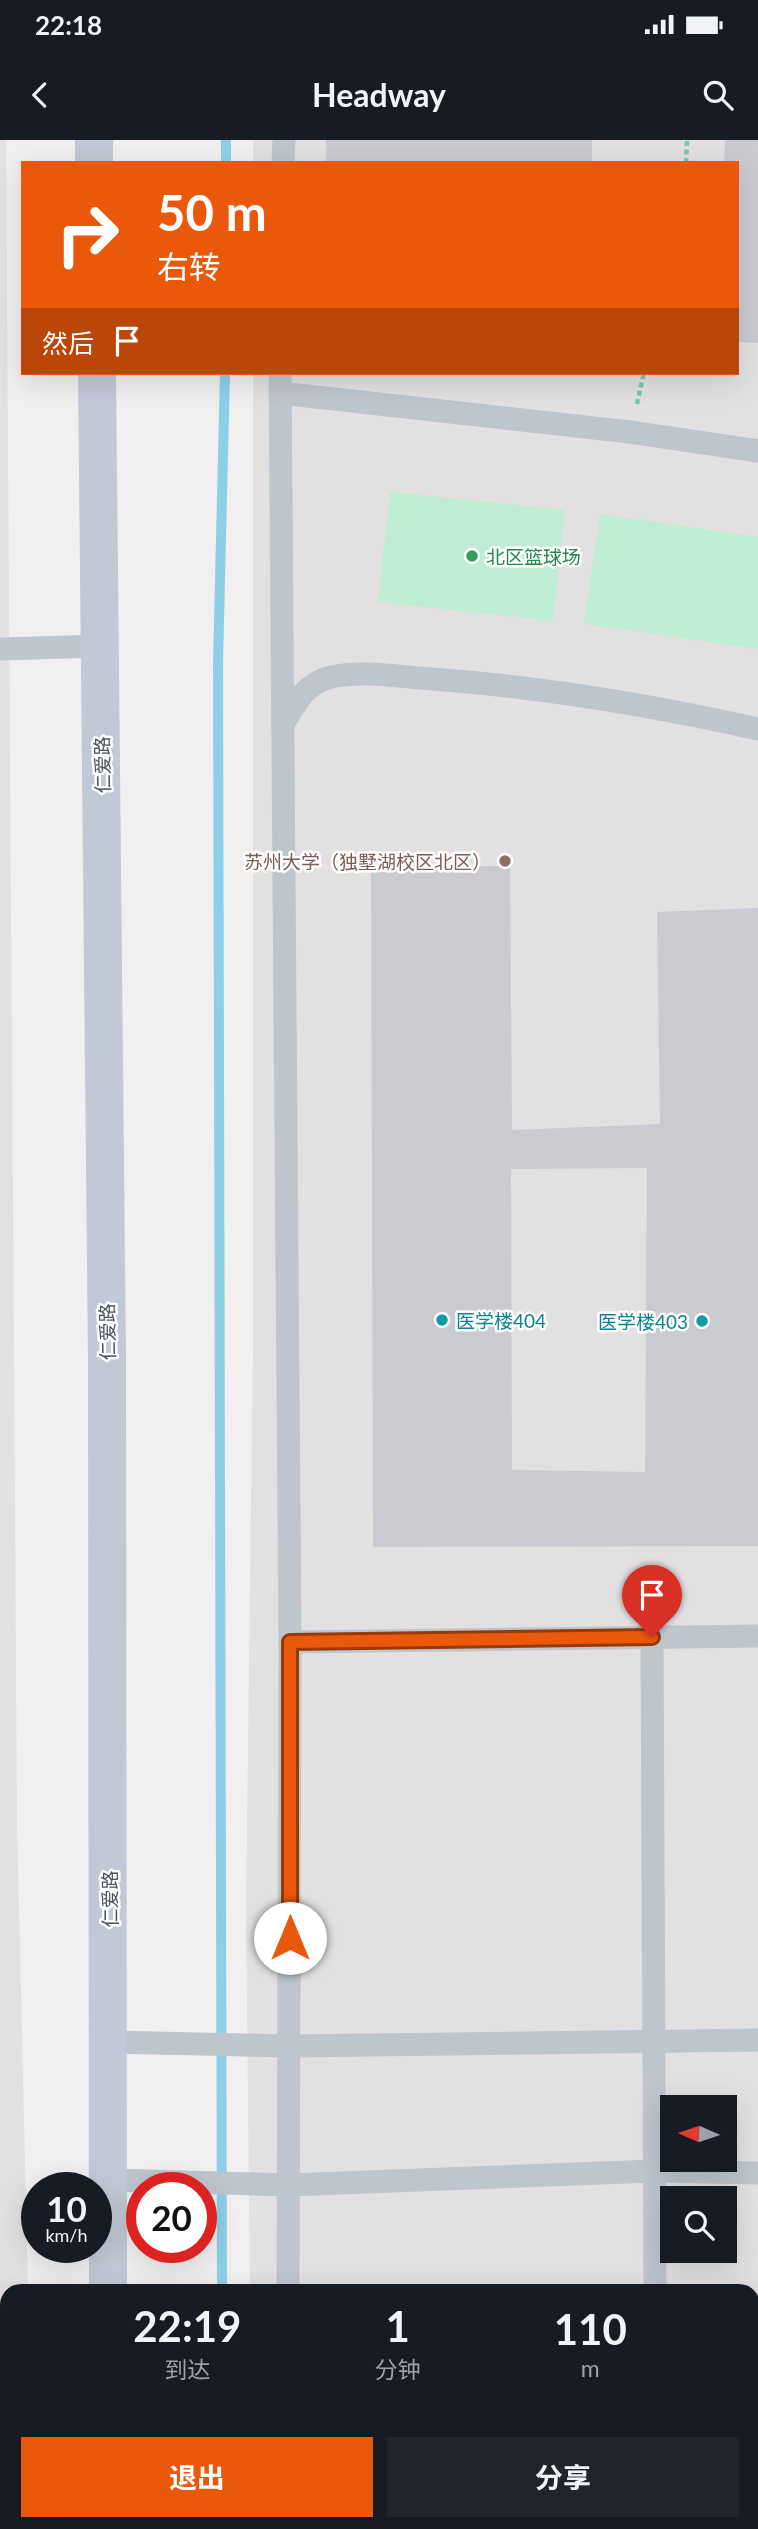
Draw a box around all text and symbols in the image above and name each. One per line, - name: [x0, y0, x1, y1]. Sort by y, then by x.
- text: 22:18: [35, 9, 102, 41]
- text: Headway: [312, 75, 446, 114]
- icon: back: [21, 76, 59, 114]
- icon: search: [699, 76, 737, 114]
- text: 50 m: [157, 183, 267, 241]
- icon: right: [42, 189, 133, 280]
- text: 右转: [157, 247, 221, 286]
- icon: arrive: [108, 322, 146, 360]
- text: 然后: [42, 327, 94, 359]
- place label: 北区篮球场: [486, 545, 581, 568]
- marker: 北区篮球场: [464, 548, 480, 564]
- street label: 仁爱路: [90, 736, 114, 794]
- place label: 苏州大学（独墅湖校区北区）: [244, 850, 491, 873]
- marker: 苏州大学（独墅湖校区北区）: [497, 853, 513, 869]
- street label: 仁爱路: [95, 1303, 119, 1361]
- place label: 医学楼404: [456, 1309, 546, 1332]
- place label: 医学楼403: [598, 1310, 688, 1333]
- marker: 医学楼404: [434, 1312, 450, 1328]
- marker: 医学楼403: [694, 1313, 710, 1329]
- pin: [622, 1565, 682, 1637]
- icon: arrive: [633, 1576, 671, 1614]
- street label: 仁爱路: [98, 1870, 121, 1928]
- position arrow: [253, 1901, 327, 1975]
- north arrow: [660, 2095, 737, 2172]
- map controls: [660, 2095, 737, 2263]
- speed limit sign: 20: [126, 2172, 217, 2263]
- button: search: [660, 2186, 737, 2263]
- text: 10: [46, 2187, 87, 2229]
- text: km/h: [45, 2224, 88, 2246]
- text: 22:19: [133, 2301, 241, 2351]
- text: 1: [385, 2301, 410, 2351]
- text: 110: [554, 2304, 627, 2354]
- text: m: [581, 2354, 600, 2382]
- text: 到达: [164, 2355, 210, 2383]
- text: 分钟: [375, 2355, 421, 2383]
- button: 退出: [21, 2437, 373, 2517]
- button: 分享: [387, 2437, 739, 2517]

